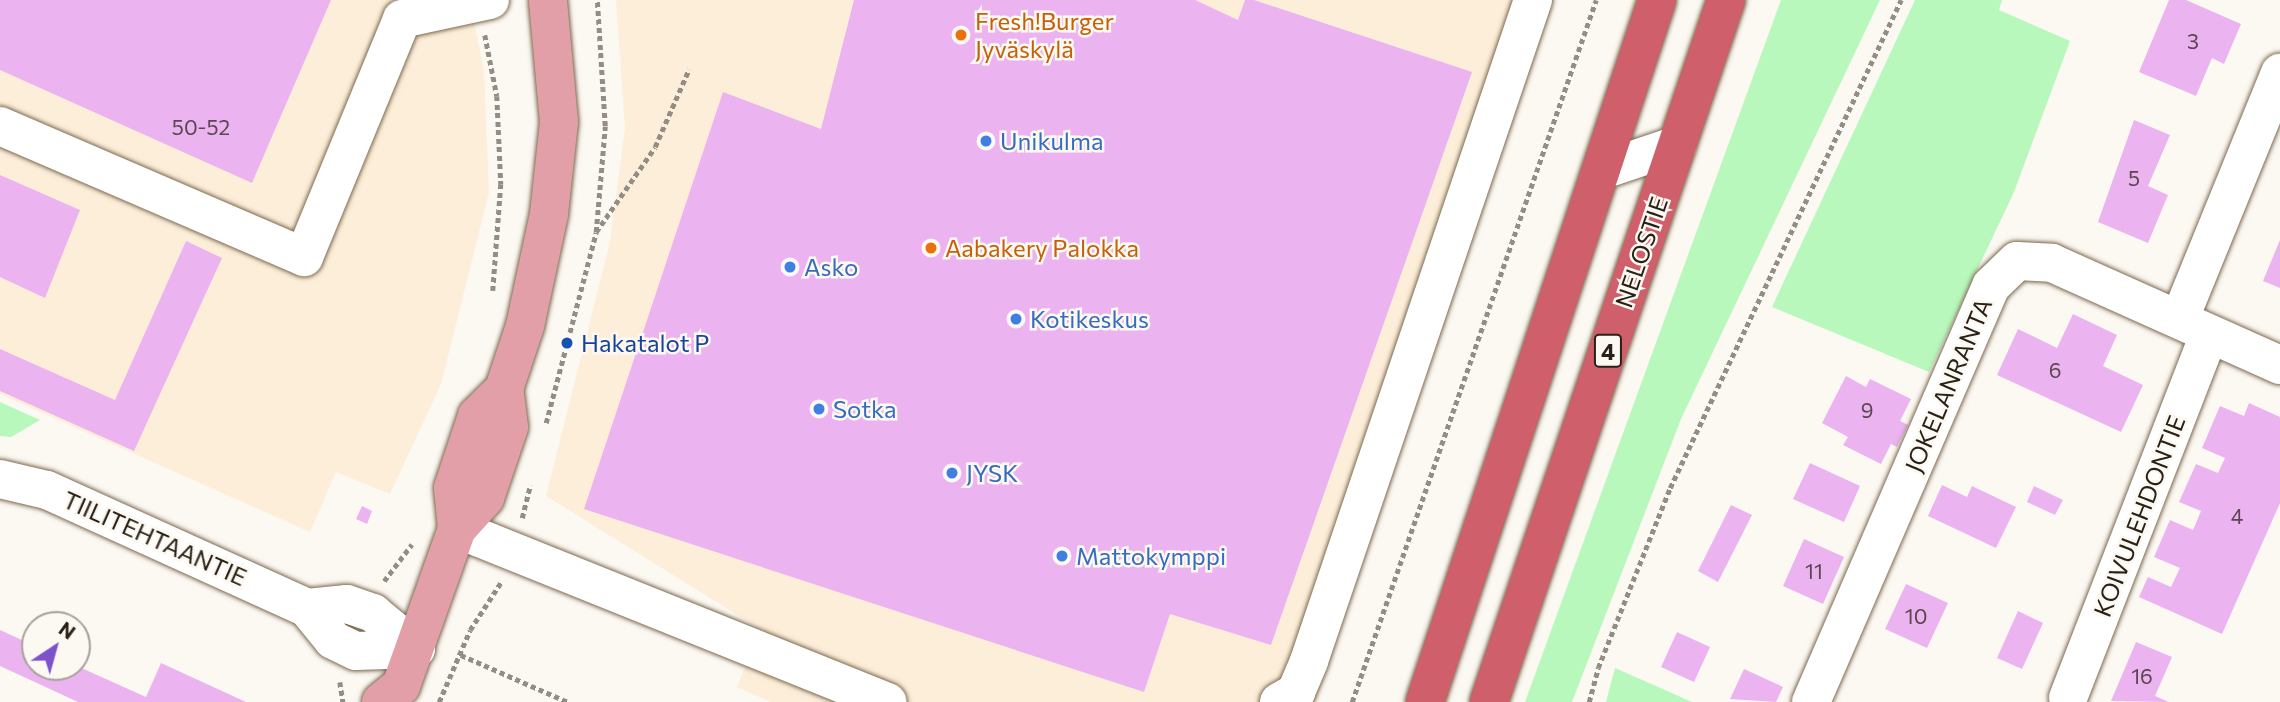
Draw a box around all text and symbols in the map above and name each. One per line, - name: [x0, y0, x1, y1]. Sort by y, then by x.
- place label: Fresh!Burger Jyväskylä: [975, 7, 1114, 63]
- marker: Fresh!Burger Jyväskylä: [953, 27, 969, 43]
- house number: 3: [2187, 28, 2199, 54]
- house number: 50-52: [172, 114, 230, 140]
- place label: Unikulma: [1000, 127, 1103, 155]
- marker: Unikulma: [978, 133, 994, 149]
- house number: 5: [2128, 165, 2140, 191]
- street label: NELOSTIE: [1609, 193, 1673, 311]
- place label: Aabakery Palokka: [945, 234, 1139, 262]
- marker: Aabakery Palokka: [923, 240, 939, 256]
- place label: Asko: [804, 253, 858, 281]
- marker: Asko: [782, 259, 798, 275]
- street label: JOKELANRANTA: [1898, 294, 1998, 476]
- place label: Kotikeskus: [1030, 305, 1149, 333]
- marker: Kotikeskus: [1008, 311, 1024, 327]
- place label: Hakatalot P: [581, 329, 709, 357]
- road number: 4: [1592, 332, 1624, 370]
- marker: Hakatalot P: [559, 335, 575, 351]
- house number: 6: [2049, 357, 2061, 383]
- place label: Sotka: [833, 395, 897, 423]
- house number: 9: [1861, 397, 1873, 423]
- marker: Sotka: [811, 401, 827, 417]
- street label: KOIVULEHDONTIE: [2087, 411, 2191, 621]
- place label: JYSK: [966, 459, 1018, 487]
- marker: JYSK: [944, 465, 960, 481]
- street label: TIILITEHTAANTIE: [59, 485, 251, 591]
- house number: 4: [2231, 503, 2243, 529]
- place label: Mattokymppi: [1076, 542, 1226, 570]
- marker: Mattokymppi: [1054, 548, 1070, 564]
- house number: 11: [1805, 558, 1823, 584]
- house number: 10: [1905, 603, 1927, 629]
- north arrow: [21, 611, 91, 681]
- text: N: [55, 617, 80, 644]
- house number: 16: [2131, 663, 2153, 689]

